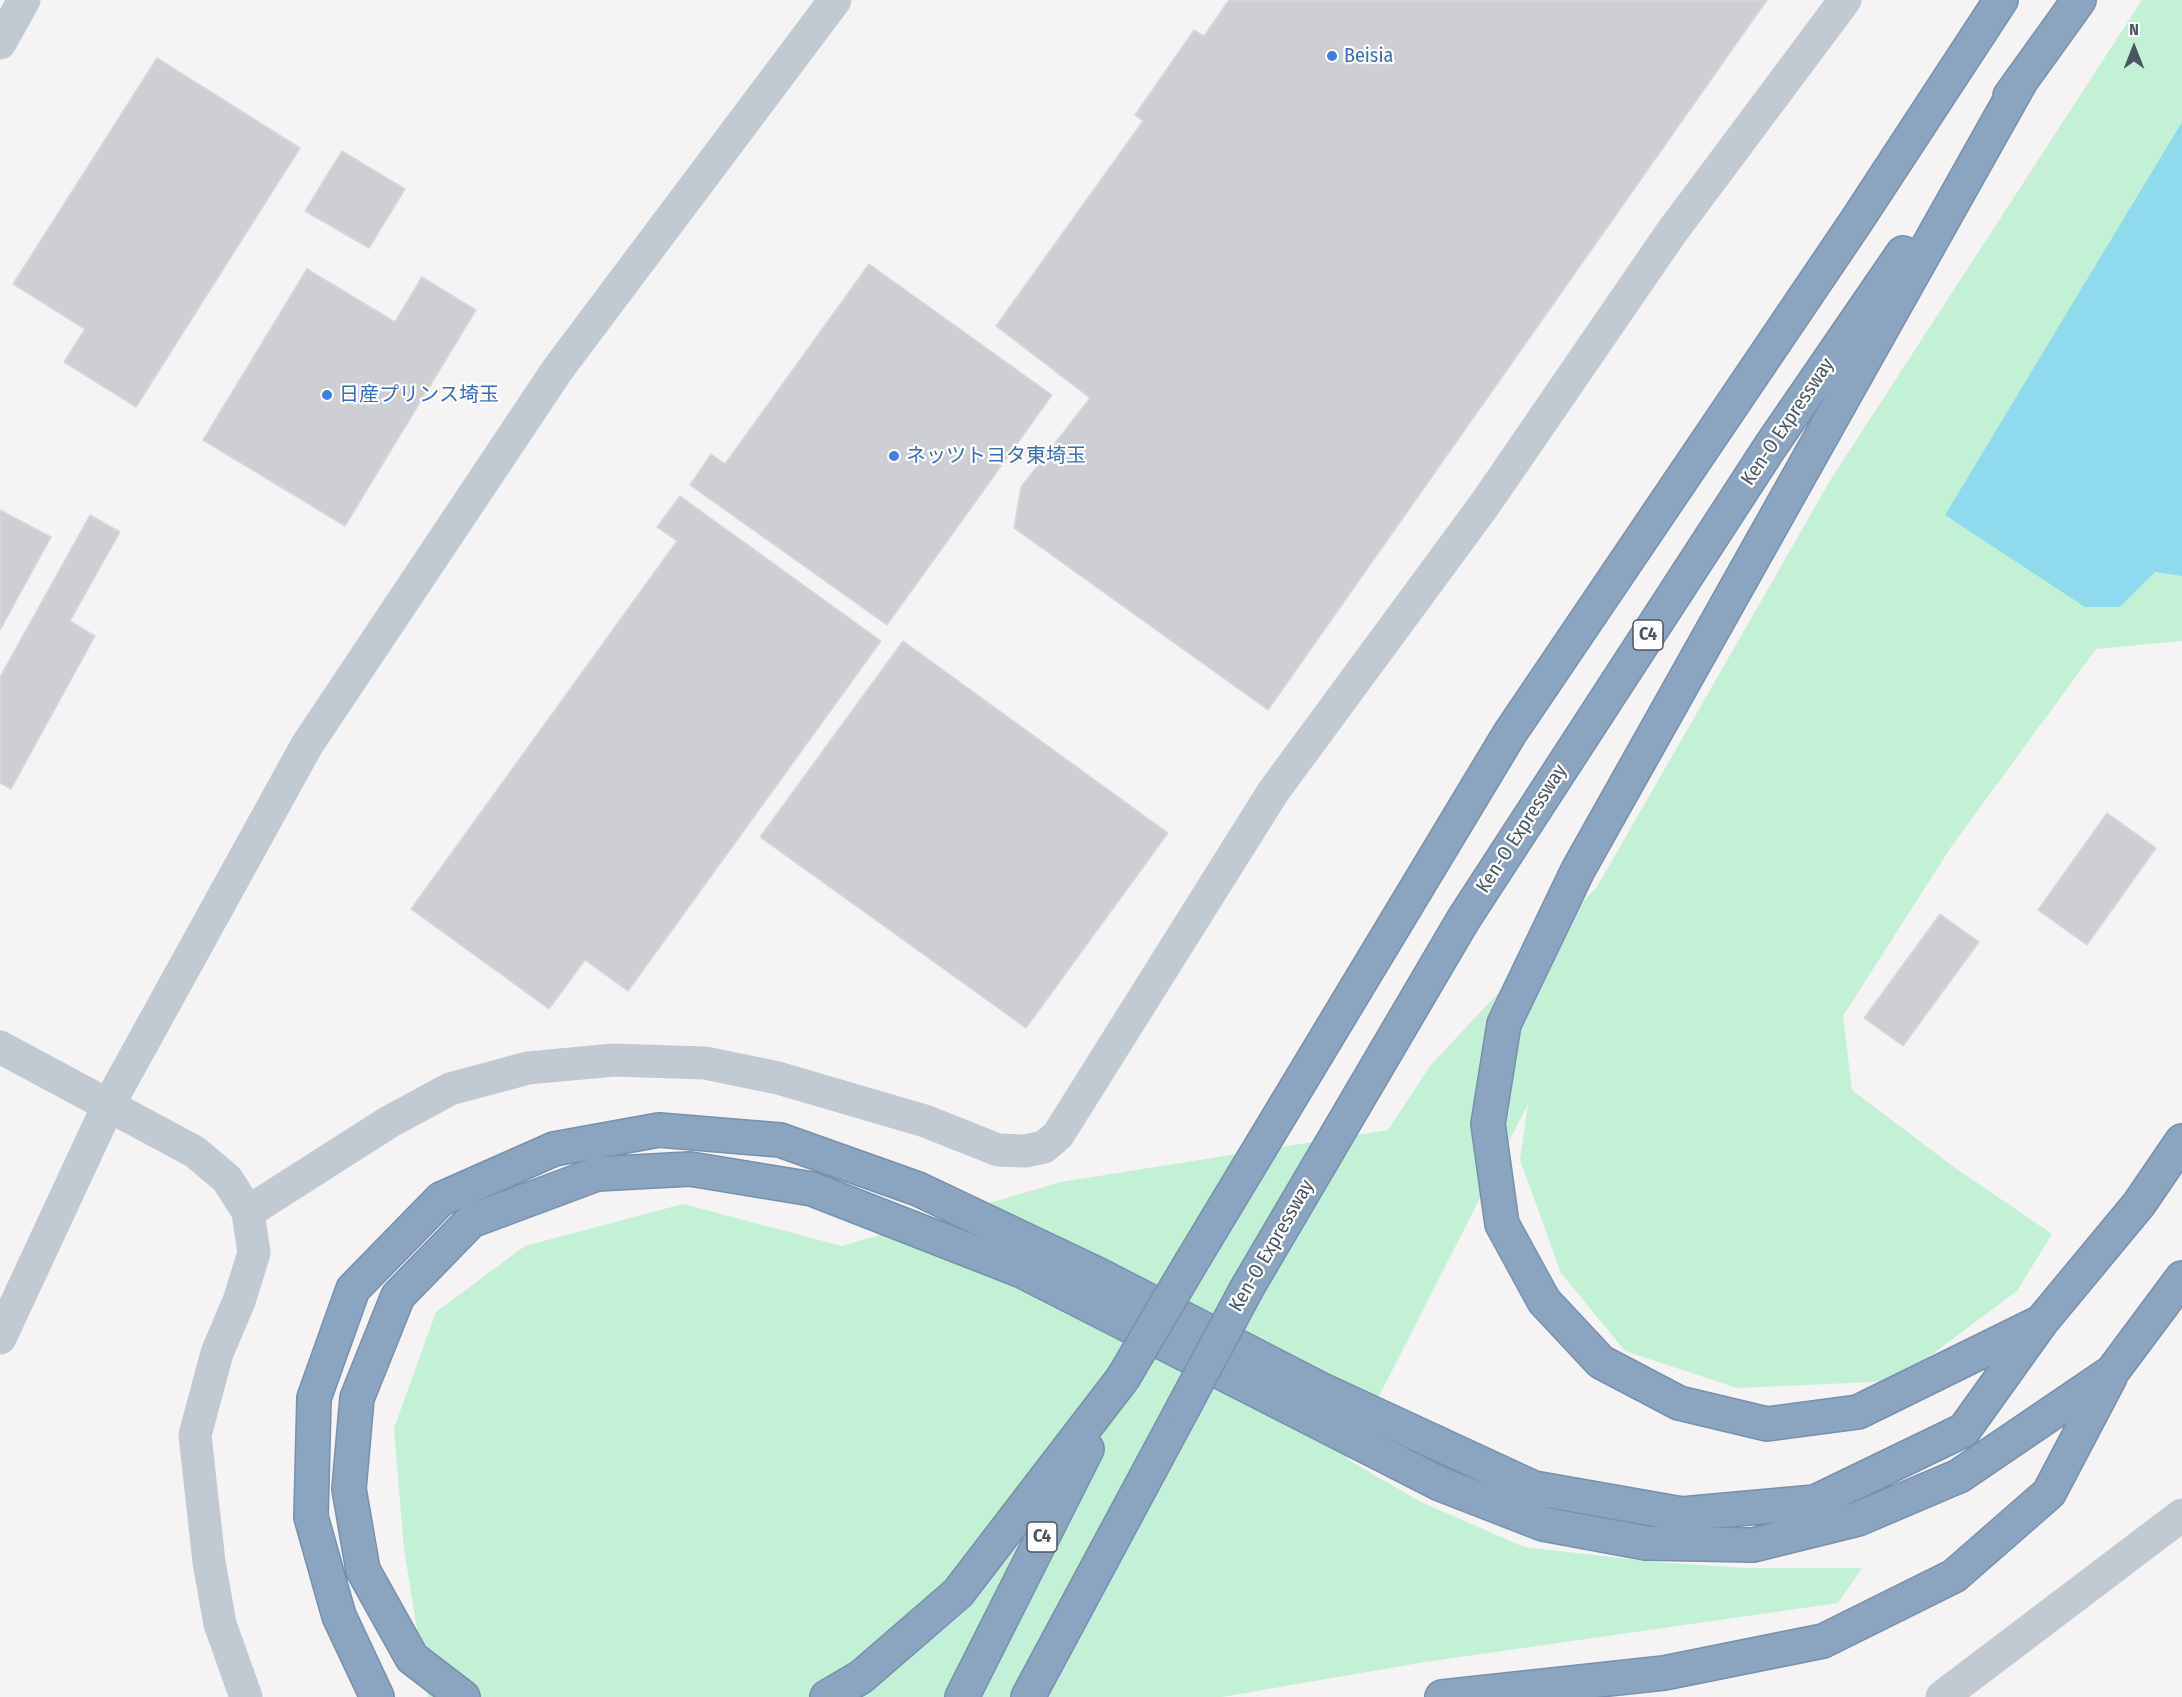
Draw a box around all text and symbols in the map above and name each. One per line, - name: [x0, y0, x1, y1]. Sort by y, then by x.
- north arrow: [2104, 18, 2164, 78]
- text: N: [2129, 20, 2139, 39]
- place label: Beisia: [1344, 44, 1393, 68]
- marker: Beisia: [1325, 49, 1339, 63]
- street label: Ken-O Expressway: [1737, 354, 1839, 490]
- place label: 日産プリンス埼玉: [339, 383, 499, 407]
- marker: 日産プリンス埼玉: [320, 388, 334, 402]
- place label: ネッツトヨタ東埼玉: [906, 444, 1086, 468]
- marker: ネッツトヨタ東埼玉: [887, 449, 901, 463]
- road number: C4: [1633, 620, 1663, 650]
- street label: Ken-O Expressway: [1472, 760, 1572, 898]
- street label: Ken-O Expressway: [1224, 1176, 1320, 1316]
- road number: C4: [1027, 1522, 1057, 1552]

